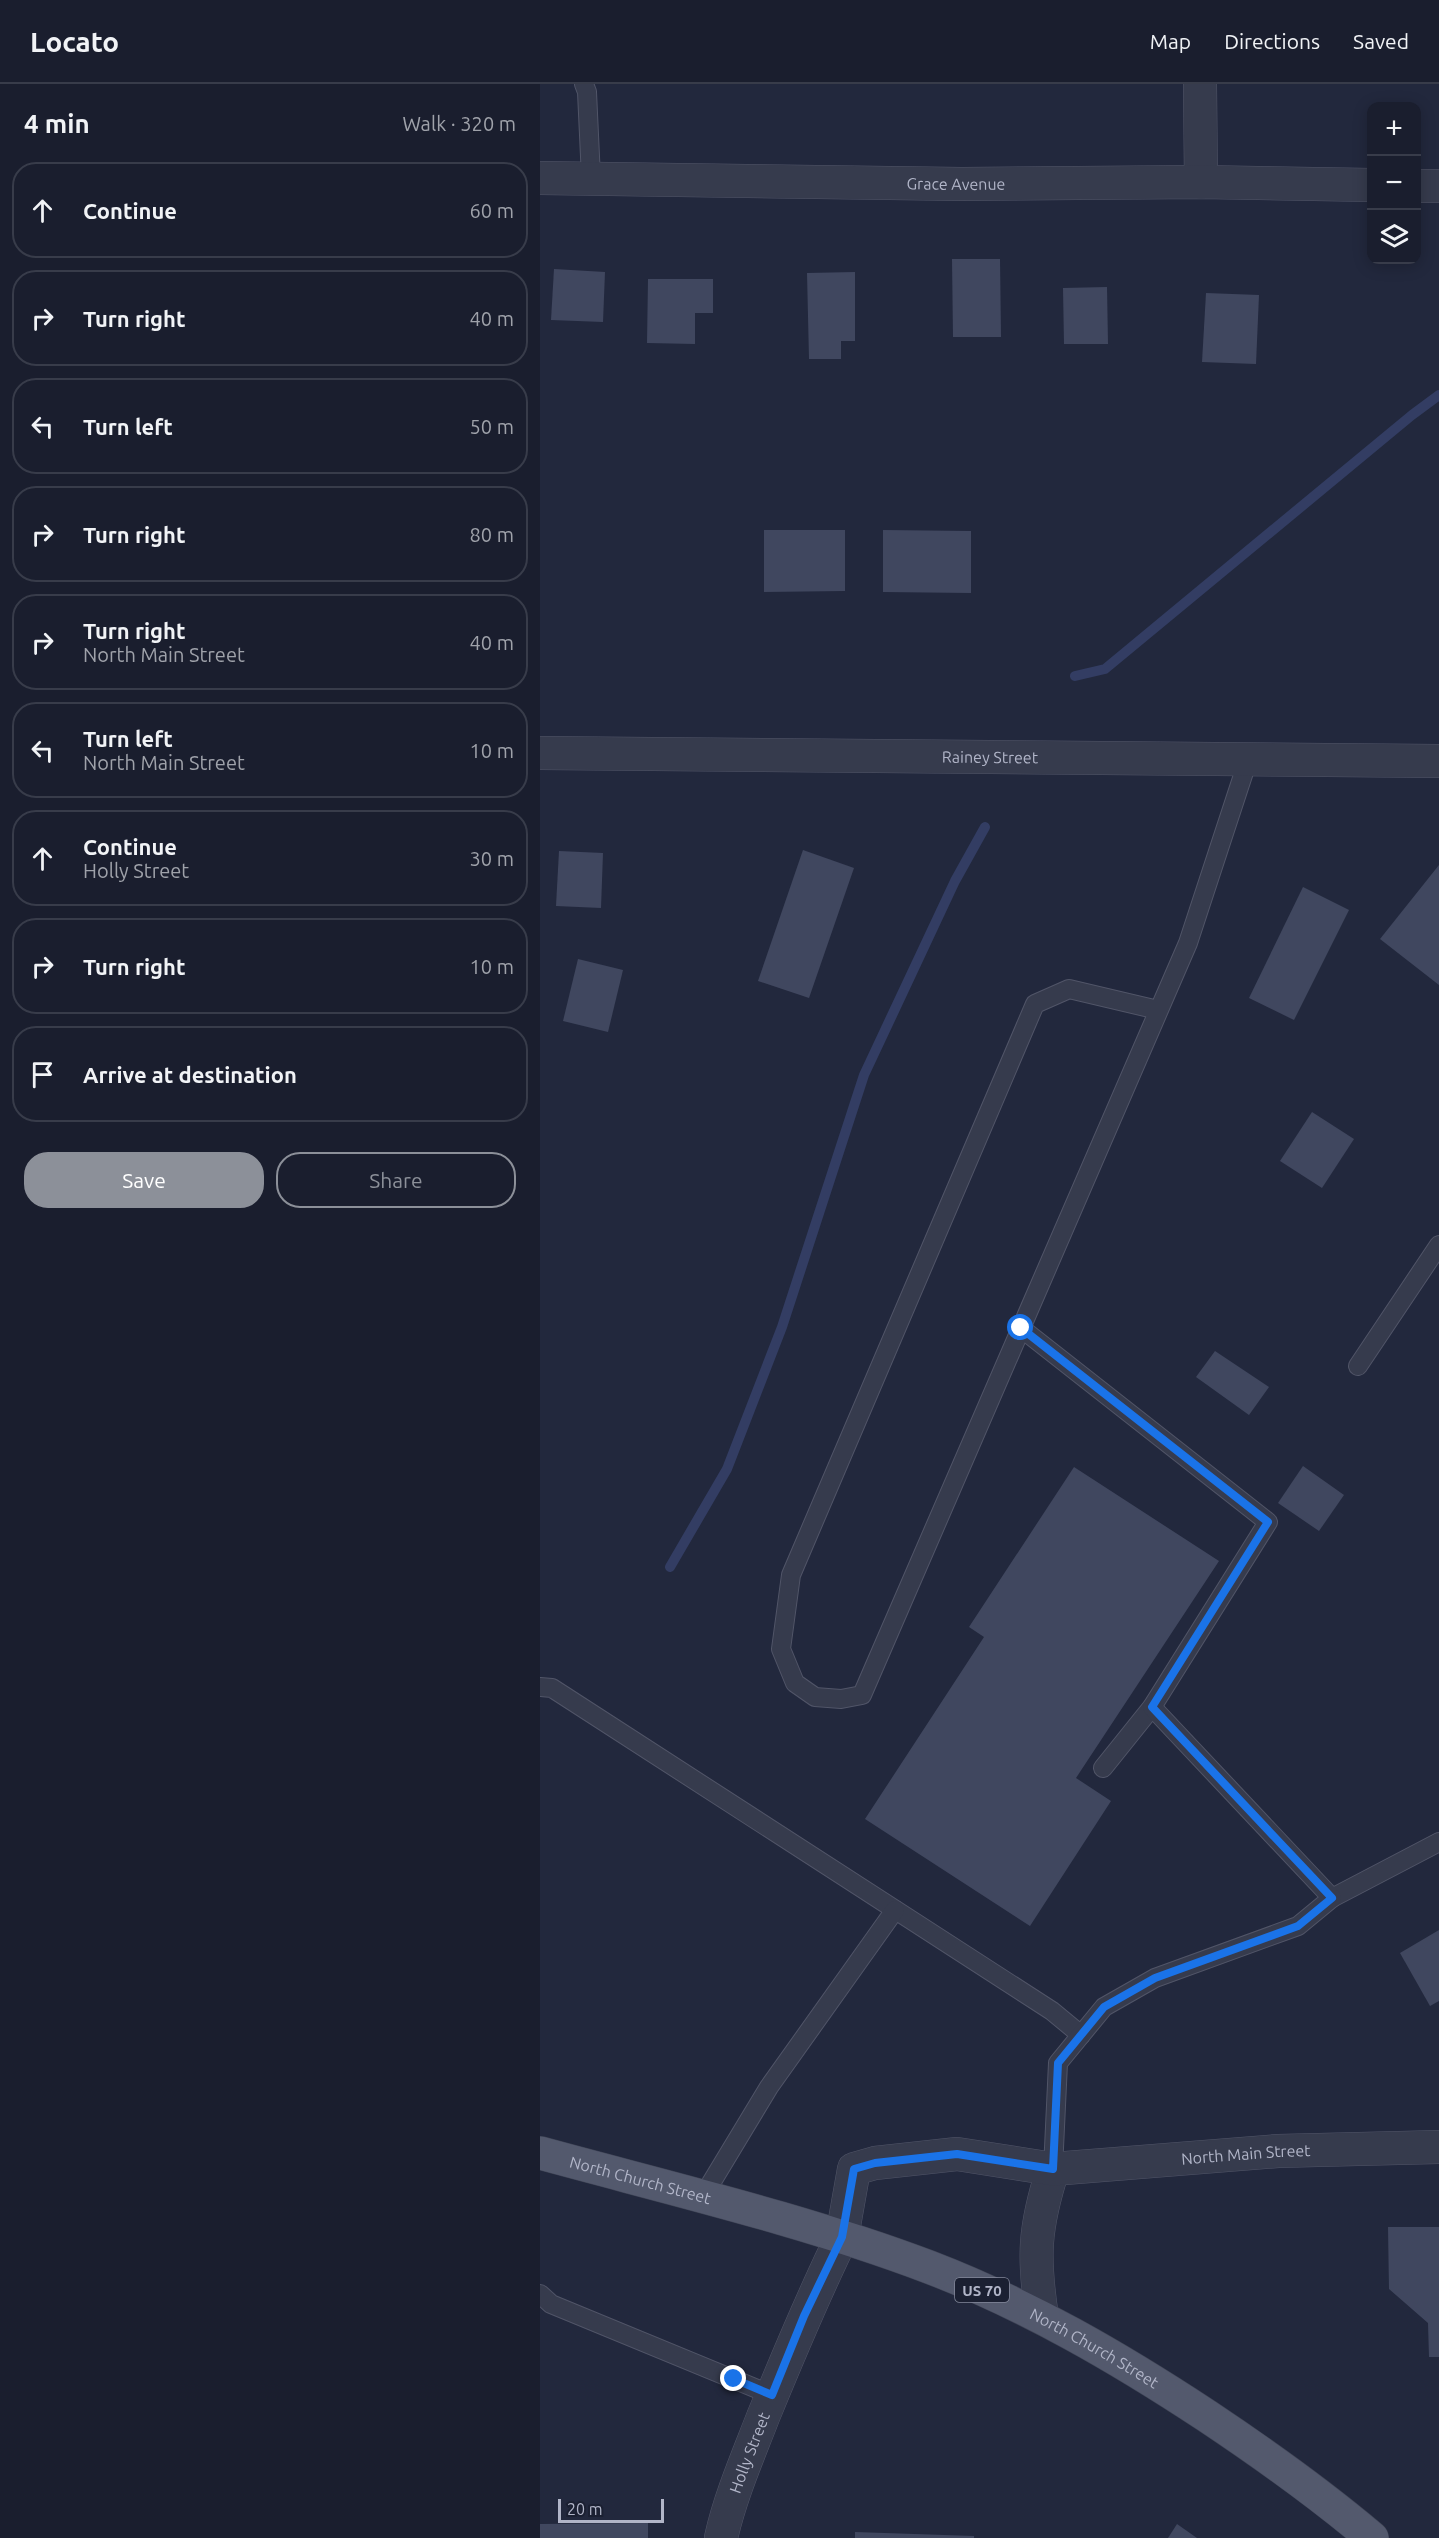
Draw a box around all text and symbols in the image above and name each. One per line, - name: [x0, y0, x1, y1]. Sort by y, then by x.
- text: Locato: [30, 26, 119, 57]
- text: Map: [1150, 29, 1191, 53]
- text: Directions: [1224, 29, 1320, 53]
- text: Saved: [1353, 29, 1409, 53]
- map controls: [1367, 102, 1421, 264]
- button: +: [1367, 102, 1421, 156]
- text: 4 min: [24, 109, 90, 138]
- text: Walk · 320 m: [403, 112, 516, 135]
- button: −: [1367, 156, 1421, 210]
- street label: Grace Avenue: [906, 174, 1005, 193]
- icon: ahead: [26, 194, 59, 227]
- text: Continue: [83, 198, 177, 223]
- text: 60 m: [470, 199, 514, 222]
- button: layers: [1367, 210, 1421, 264]
- icon: right: [26, 302, 59, 335]
- text: Turn right: [83, 306, 185, 331]
- text: 40 m: [470, 307, 514, 330]
- icon: left: [26, 410, 59, 443]
- text: Turn left: [83, 414, 173, 439]
- text: 50 m: [470, 415, 514, 438]
- icon: right: [26, 518, 59, 551]
- text: Turn right: [83, 522, 185, 547]
- text: 80 m: [470, 523, 514, 546]
- text: Turn right: [83, 618, 185, 643]
- icon: right: [26, 626, 59, 659]
- text: 40 m: [470, 631, 514, 654]
- text: North Main Street: [83, 643, 245, 666]
- text: Turn left: [83, 726, 173, 751]
- icon: left: [26, 734, 59, 767]
- text: 10 m: [470, 739, 514, 762]
- street label: Rainey Street: [942, 748, 1039, 766]
- text: North Main Street: [83, 751, 245, 774]
- text: Continue: [83, 834, 177, 859]
- icon: ahead: [26, 842, 59, 875]
- text: 30 m: [470, 847, 514, 870]
- text: Holly Street: [83, 859, 189, 882]
- icon: right: [26, 950, 59, 983]
- text: Turn right: [83, 954, 185, 979]
- text: 10 m: [470, 955, 514, 978]
- icon: arrive: [26, 1058, 59, 1091]
- text: Arrive at destination: [83, 1062, 297, 1087]
- button: Save: [24, 1152, 264, 1208]
- button: Share: [276, 1152, 516, 1208]
- route start: [1007, 1314, 1033, 1340]
- street label: North Main Street: [1181, 2141, 1311, 2168]
- street label: North Church Street: [568, 2152, 714, 2207]
- road number: US 70: [955, 2278, 1009, 2302]
- street label: North Church Street: [1027, 2304, 1163, 2392]
- route end: [720, 2365, 746, 2391]
- street label: Holly Street: [726, 2409, 773, 2495]
- scale bar: [558, 2496, 664, 2524]
- text: 20 m: [567, 2500, 603, 2518]

